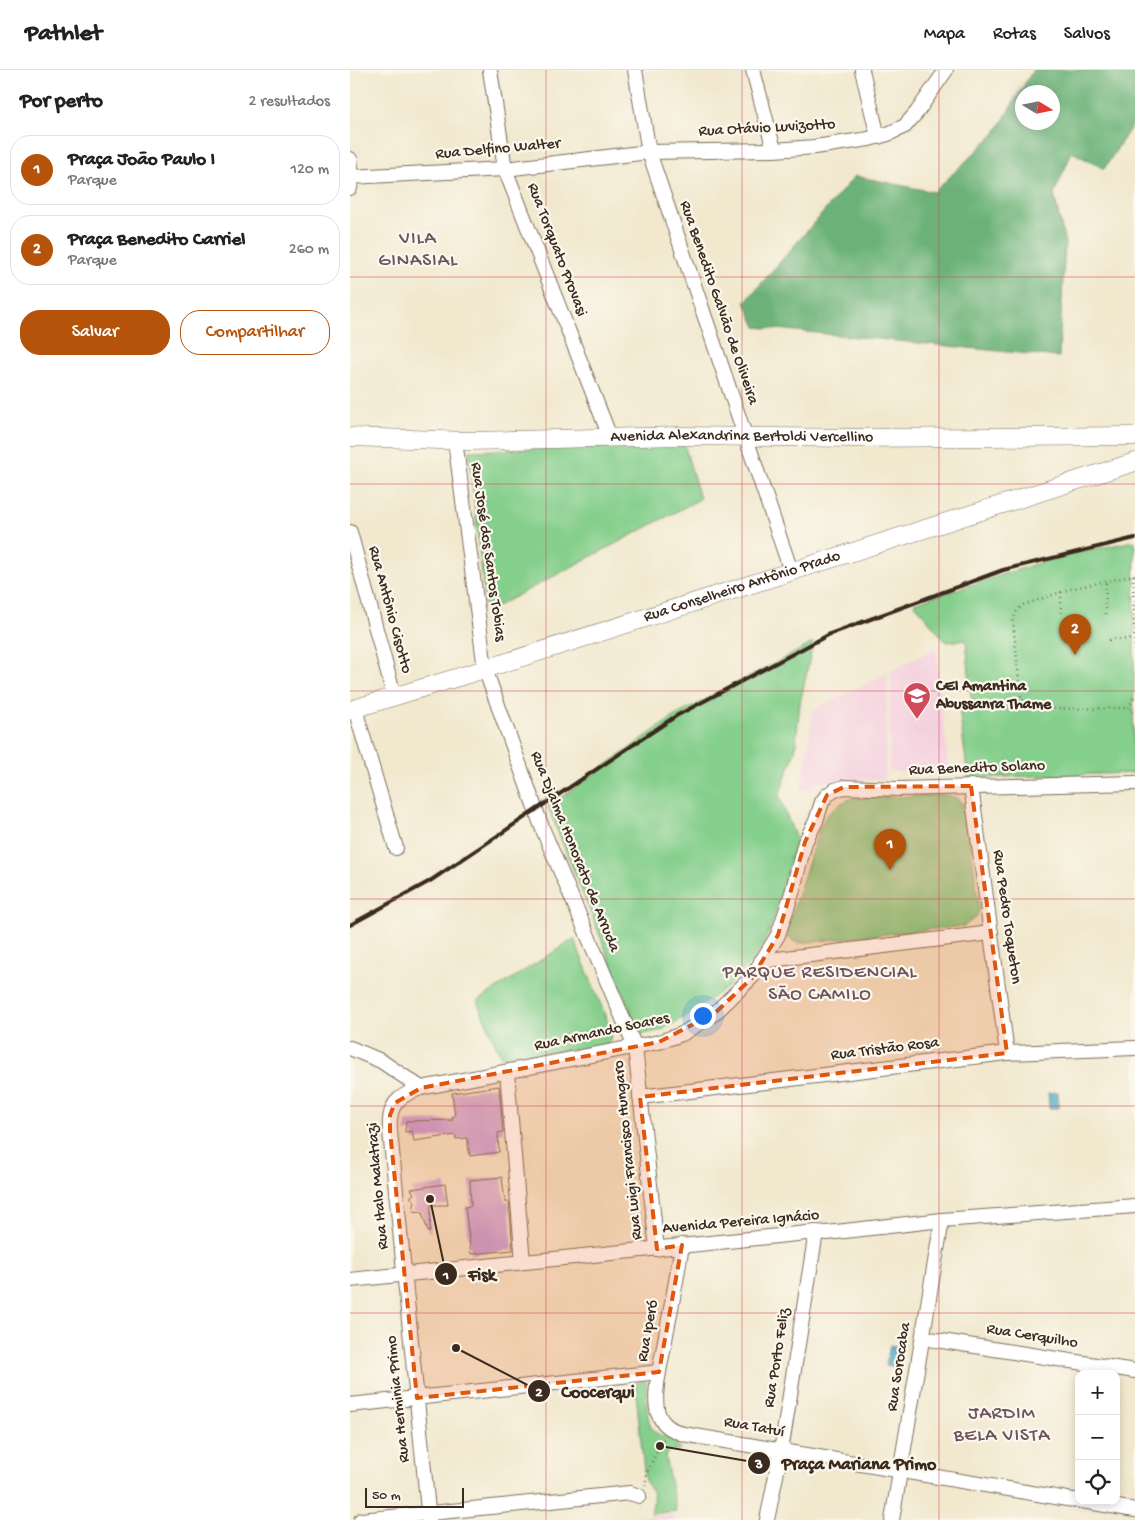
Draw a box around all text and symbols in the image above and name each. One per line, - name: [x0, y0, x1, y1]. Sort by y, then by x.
- text: Pathlet: [25, 20, 102, 49]
- text: Mapa: [924, 24, 965, 45]
- text: Rotas: [993, 24, 1036, 45]
- text: Salvos: [1064, 24, 1110, 45]
- north arrow: [1015, 85, 1060, 130]
- text: Por perto: [20, 90, 103, 115]
- text: 2 resultados: [249, 93, 330, 112]
- street label: Rua Otávio Luvizotto: [698, 116, 836, 142]
- street label: Rua Delfino Walter: [435, 135, 563, 165]
- text: Praça João Paulo I: [68, 149, 215, 172]
- text: 1: [34, 161, 40, 180]
- text: 120 m: [290, 161, 329, 180]
- text: Parque: [68, 172, 117, 191]
- street label: Rua Torquato Provasi: [522, 181, 590, 319]
- street label: Rua Benedito Galvão de Oliveira: [674, 199, 762, 408]
- district label: VILA GINASIAL: [378, 228, 458, 273]
- text: Praça Benedito Carriel: [68, 229, 245, 252]
- text: 2: [33, 241, 41, 260]
- text: 260 m: [289, 241, 329, 260]
- text: Parque: [68, 252, 117, 271]
- button: Salvar: [20, 310, 170, 355]
- button: Compartilhar: [180, 310, 330, 355]
- street label: Avenida Alexandrina Bertoldi Vercellino: [610, 426, 873, 448]
- street label: Rua José dos Santos Tobias: [465, 461, 509, 644]
- street label: Rua Antônio Cisotto: [363, 544, 415, 676]
- street label: Rua Conselheiro Antônio Prado: [642, 547, 843, 627]
- pin: 2: [1059, 614, 1091, 655]
- place label: CEI Amantina Abussanra Thame: [935, 678, 1052, 715]
- school or university icon: CEI Amantina Abussanra Thame: [902, 681, 932, 720]
- street label: Rua Djalma Honorato de Arruda: [525, 749, 623, 956]
- street label: Rua Benedito Solano: [909, 757, 1045, 781]
- pin: 1: [874, 829, 906, 870]
- street label: Rua Pedro Toqueton: [987, 849, 1025, 986]
- district label: PARQUE RESIDENCIAL SÃO CAMILO: [722, 962, 917, 1007]
- your location: [690, 1003, 716, 1029]
- street label: Rua Armando Soares: [533, 1009, 672, 1057]
- street label: Rua Tristão Rosa: [830, 1034, 941, 1066]
- street label: Rua Luigi Francisco Hungaro: [610, 1059, 648, 1241]
- street label: Rua Italo Malatrazi: [364, 1122, 394, 1250]
- street label: Avenida Pereira Ignácio: [662, 1207, 820, 1239]
- callout: Fisk: [434, 1257, 506, 1290]
- text: Fisk: [467, 1266, 498, 1287]
- text: 1: [442, 1267, 449, 1285]
- street label: Rua Iperó: [634, 1299, 664, 1363]
- street label: Rua Porto Feliz: [761, 1306, 795, 1409]
- street label: Rua Sorocaba: [884, 1320, 917, 1413]
- street label: Rua Cerquilho: [985, 1320, 1079, 1354]
- street label: Rua Herminia Primo: [383, 1334, 415, 1464]
- map controls: [1075, 1370, 1120, 1505]
- button: +: [1075, 1370, 1120, 1415]
- callout: Coocerqui: [527, 1374, 645, 1407]
- text: Coocerqui: [560, 1383, 635, 1404]
- text: 2: [535, 1384, 543, 1402]
- district label: JARDIM BELA VISTA: [953, 1403, 1051, 1448]
- street label: Rua Tatuí: [722, 1413, 786, 1443]
- button: −: [1075, 1415, 1120, 1460]
- callout: Praça Mariana Primo: [747, 1446, 946, 1479]
- text: Praça Mariana Primo: [781, 1455, 937, 1476]
- text: 3: [754, 1456, 763, 1474]
- button: locate: [1075, 1460, 1120, 1505]
- scale bar: [365, 1485, 464, 1508]
- text: 50 m: [372, 1488, 401, 1505]

